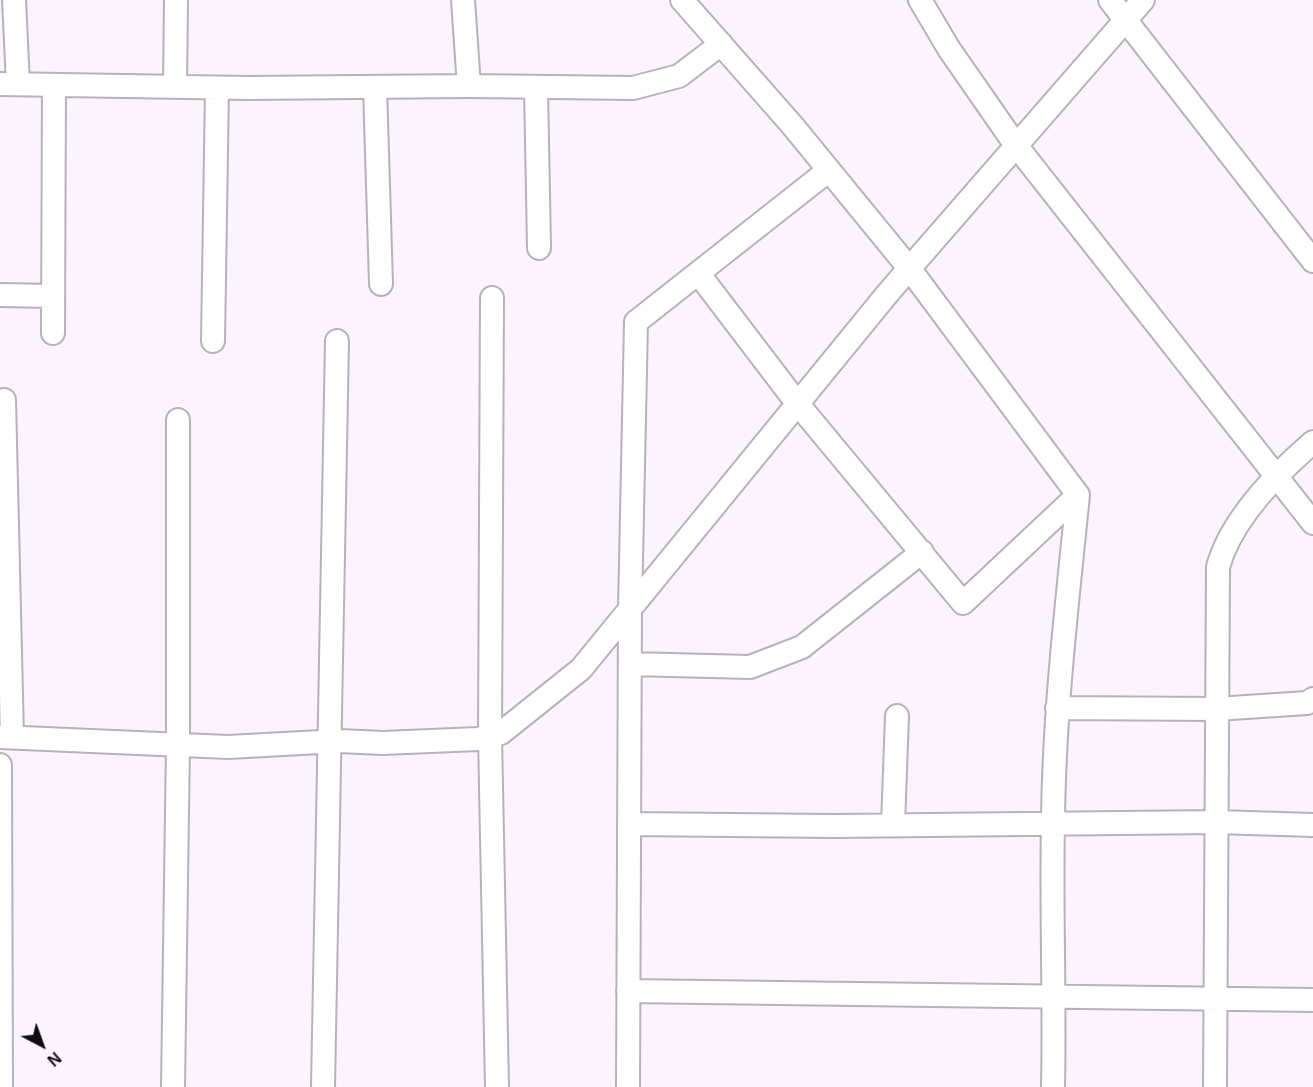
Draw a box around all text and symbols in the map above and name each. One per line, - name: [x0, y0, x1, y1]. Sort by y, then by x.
- north arrow: [12, 1015, 72, 1075]
- text: N: [44, 1049, 64, 1069]

